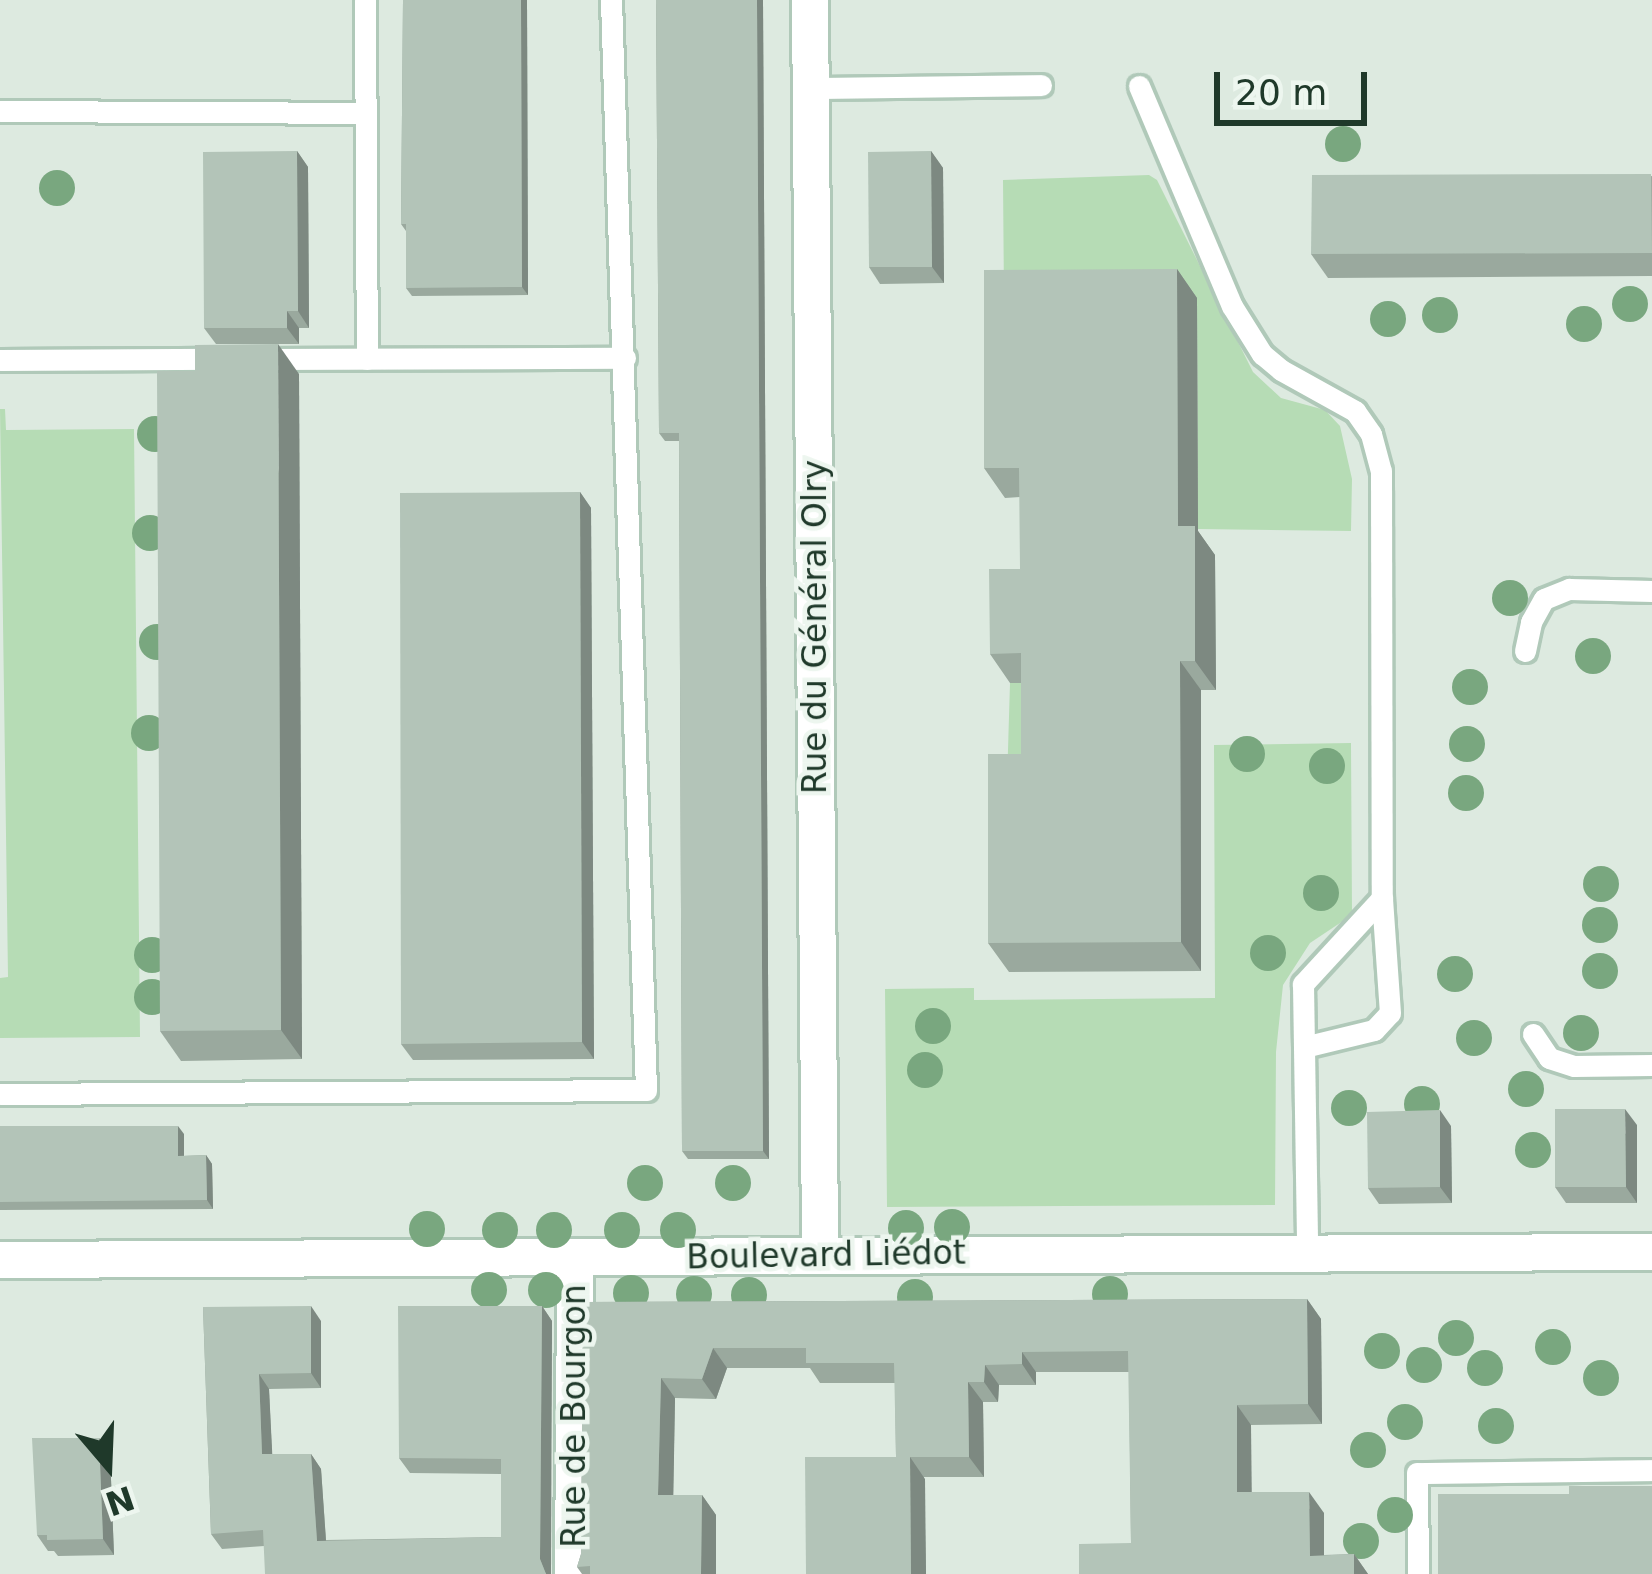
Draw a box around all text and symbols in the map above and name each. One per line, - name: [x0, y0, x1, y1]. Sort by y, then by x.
- scale bar: [1220, 48, 1373, 122]
- text: 20 m: [1235, 72, 1327, 113]
- street label: Rue du Général Olry: [795, 460, 835, 794]
- street label: Boulevard Liédot: [686, 1233, 966, 1277]
- street label: Rue de Bourgon: [554, 1284, 594, 1548]
- north arrow: [48, 1406, 168, 1526]
- text: N: [100, 1478, 139, 1523]

